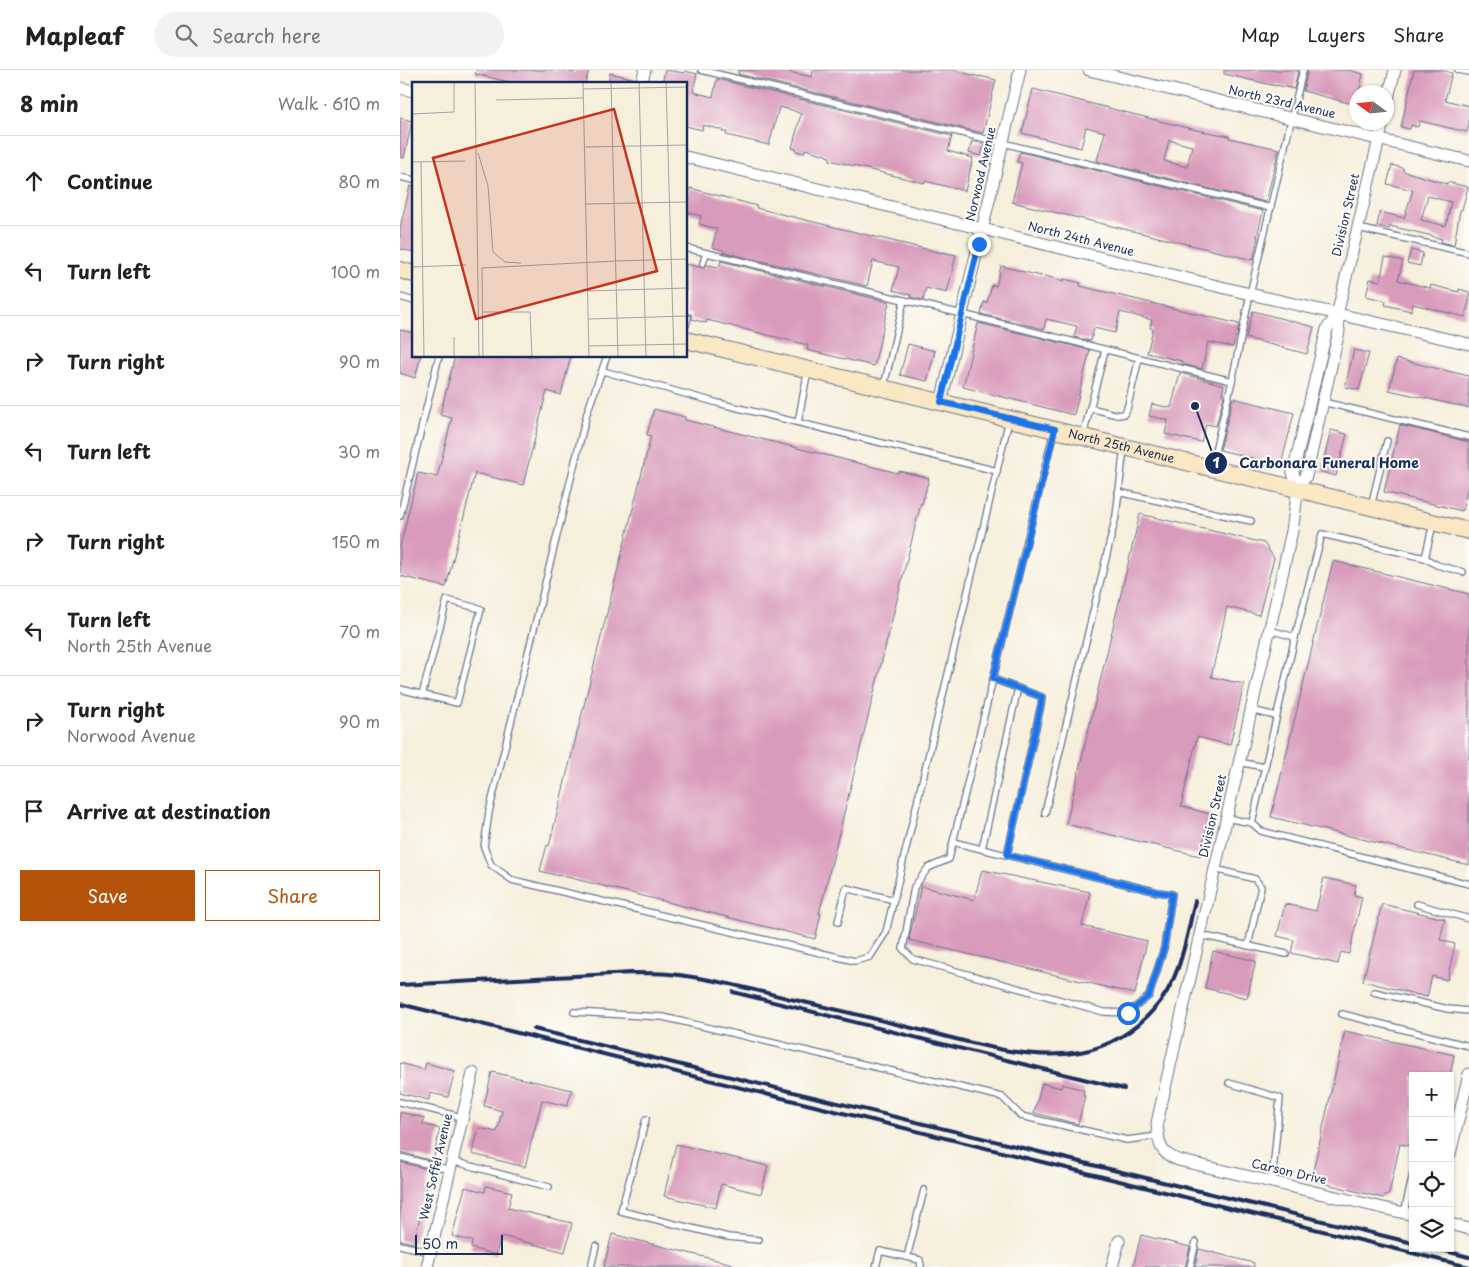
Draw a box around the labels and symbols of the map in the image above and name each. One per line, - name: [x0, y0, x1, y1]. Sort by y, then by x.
- street label: North 23rd Avenue: [1227, 80, 1338, 122]
- inset map: [412, 82, 688, 358]
- north arrow: [1349, 85, 1394, 130]
- street label: Norwood Avenue: [960, 124, 1000, 223]
- street label: Division Street: [1327, 171, 1363, 258]
- street label: North 24th Avenue: [1026, 216, 1137, 260]
- route end: [968, 233, 991, 256]
- street label: North 25th Avenue: [1067, 424, 1177, 467]
- callout: Carbonara Funeral Home: [1203, 449, 1430, 478]
- text: 1: [1212, 450, 1220, 473]
- text: Carbonara Funeral Home: [1239, 452, 1419, 473]
- street label: Division Street: [1194, 772, 1230, 859]
- route start: [1117, 1002, 1140, 1025]
- street label: West Soffel Avenue: [414, 1111, 456, 1222]
- street label: Carson Drive: [1250, 1154, 1329, 1188]
- scale bar: [415, 1232, 502, 1255]

